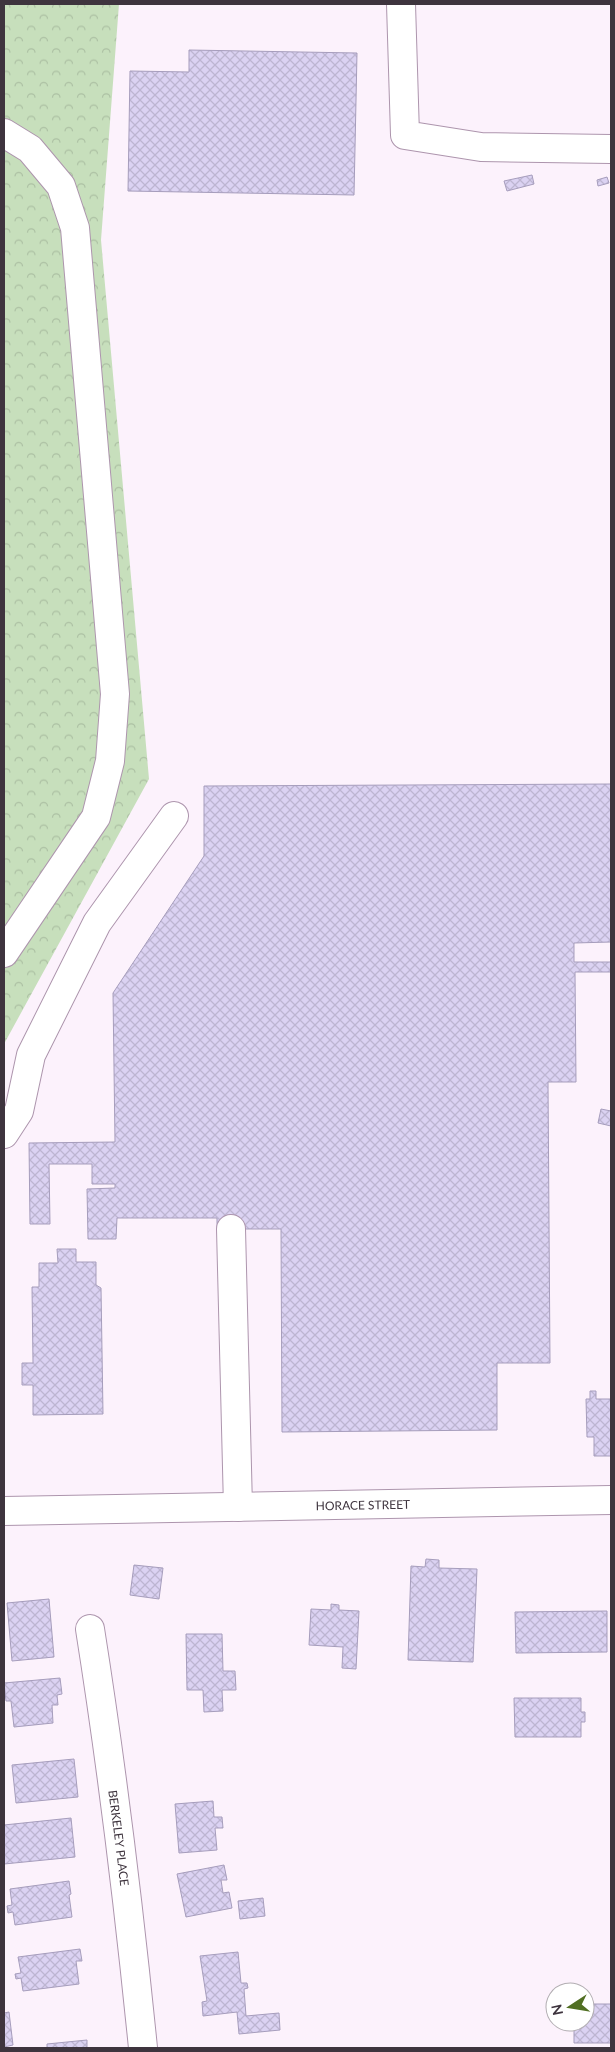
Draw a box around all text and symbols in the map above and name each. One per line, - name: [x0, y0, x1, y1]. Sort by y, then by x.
- street label: HORACE STREET: [316, 1496, 410, 1513]
- street label: BERKELEY PLACE: [106, 1789, 133, 1887]
- north arrow: [545, 1982, 595, 2032]
- text: N: [547, 2003, 566, 2017]

